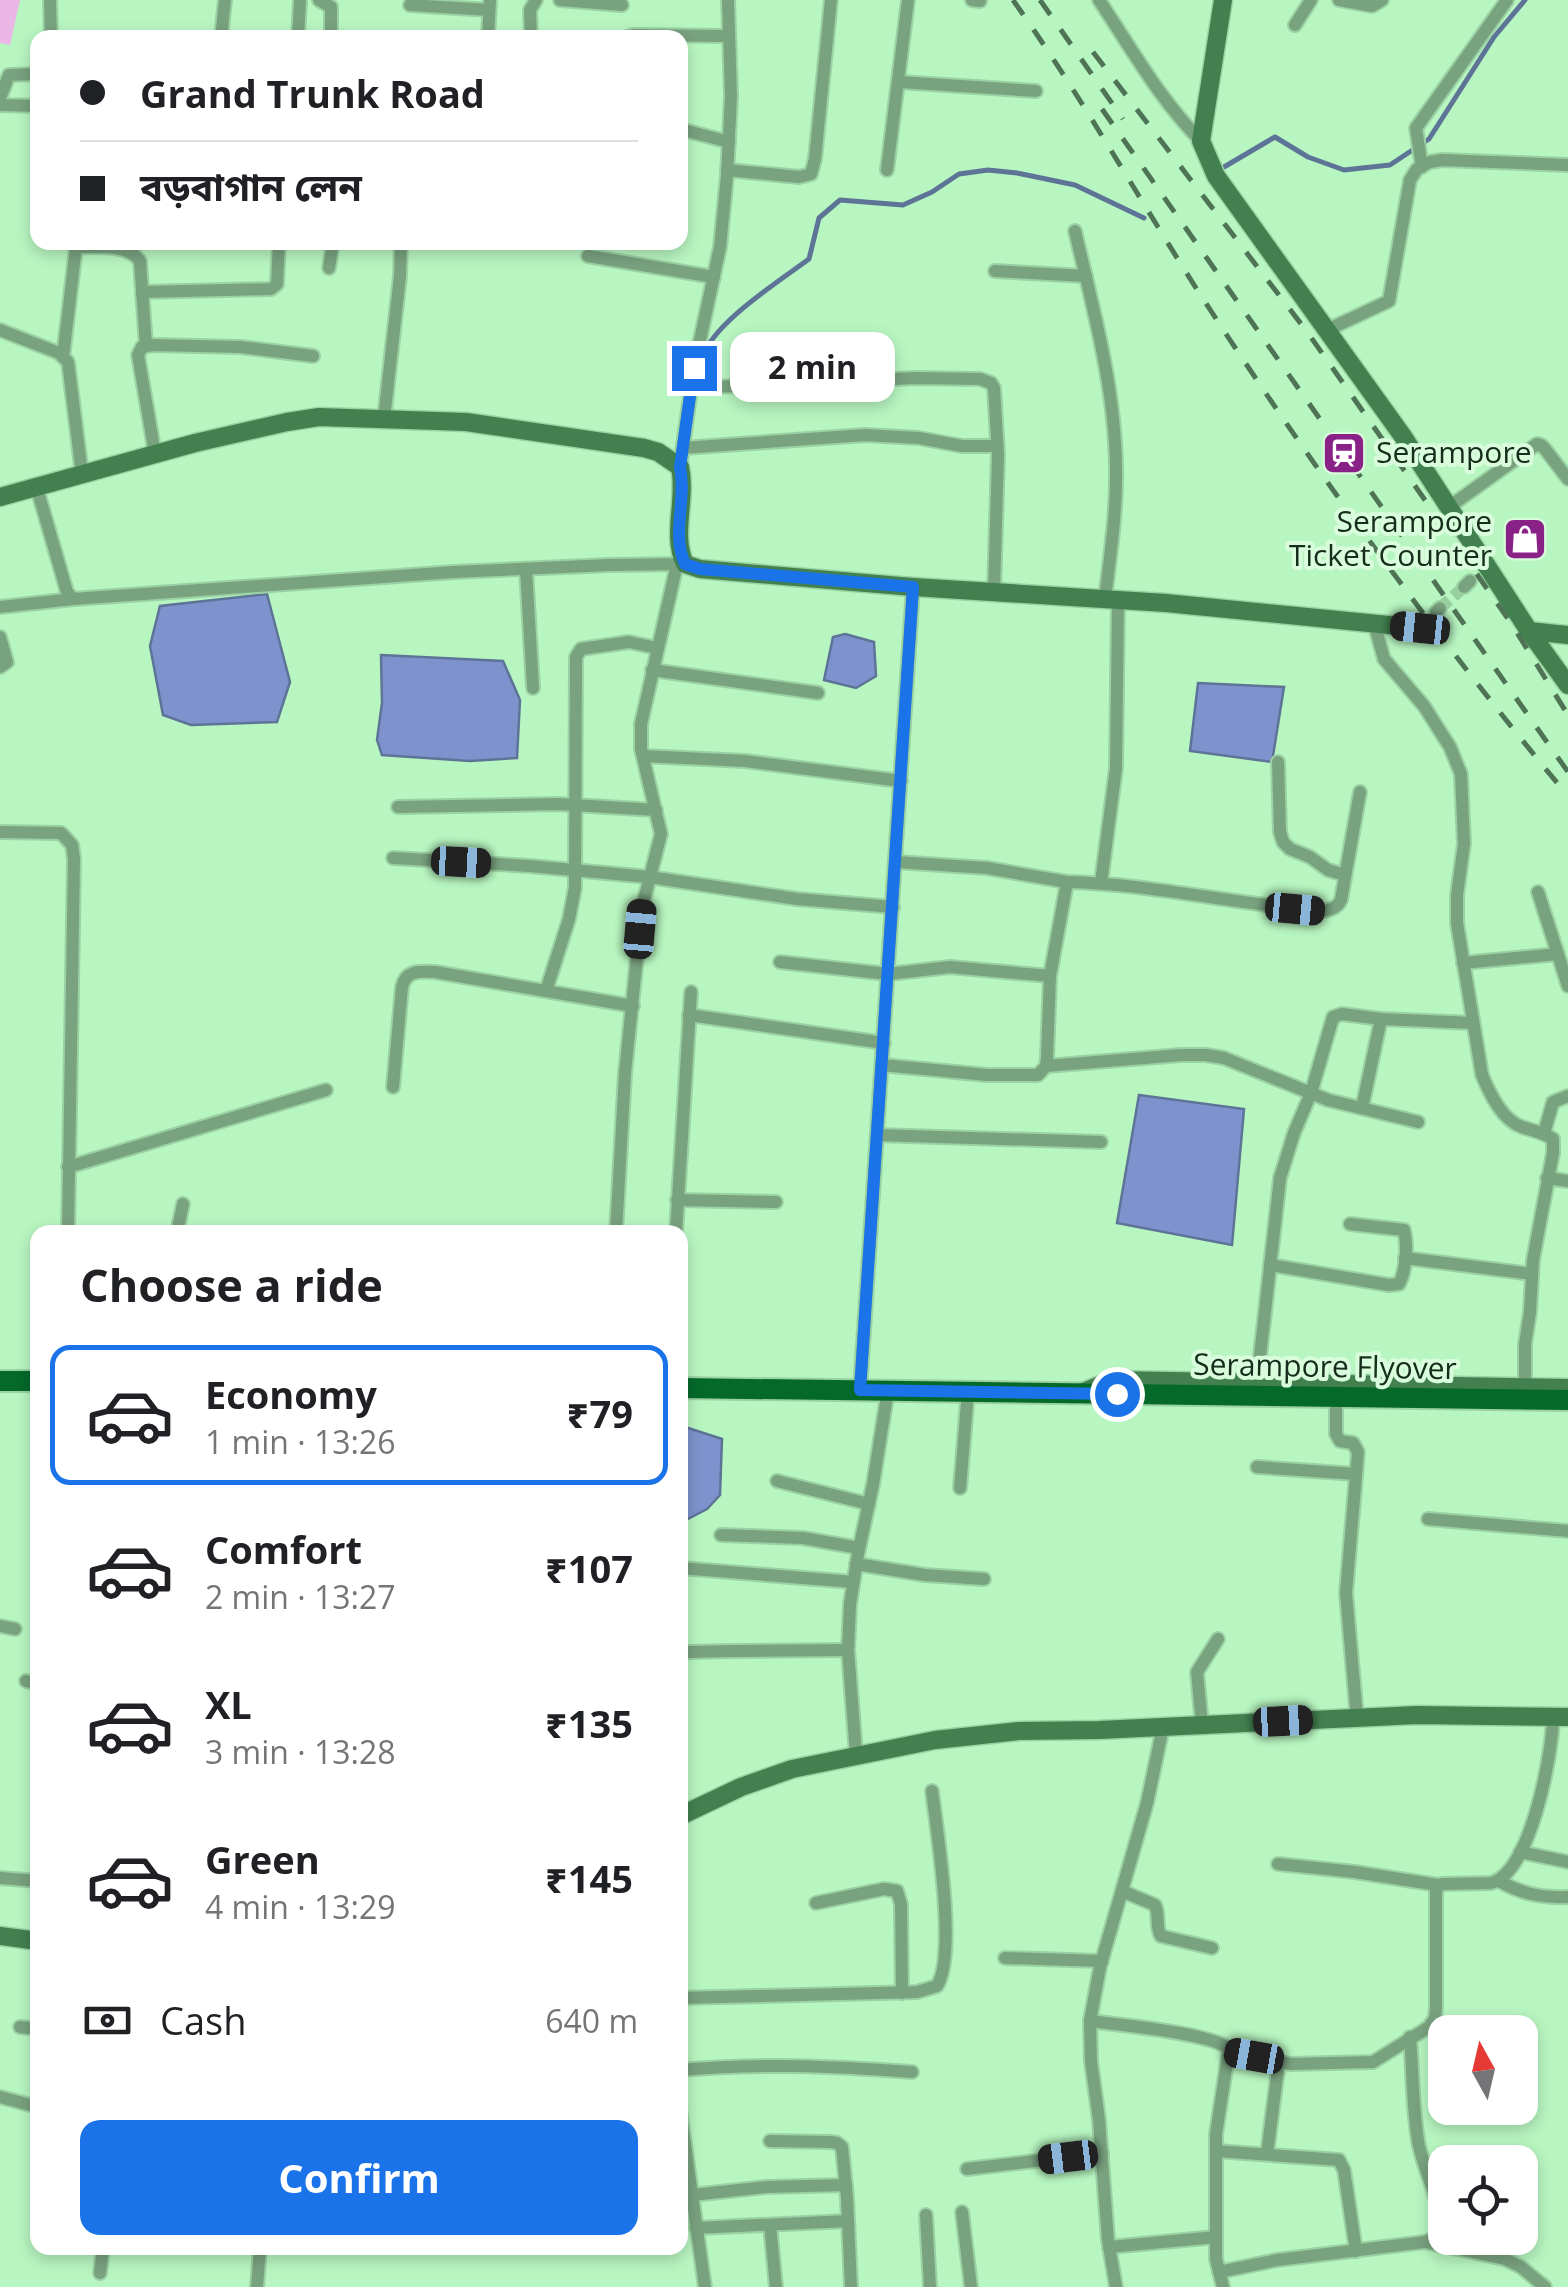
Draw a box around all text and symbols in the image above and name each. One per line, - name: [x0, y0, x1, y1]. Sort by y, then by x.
- text: Grand Trunk Road: [140, 67, 485, 119]
- text: বড়বাগান লেন: [140, 160, 362, 212]
- callout: 2 min: [729, 333, 894, 403]
- text: 2 min: [768, 345, 857, 388]
- route end: [672, 346, 717, 391]
- station icon: Serampore: [1321, 430, 1367, 476]
- place label: Serampore: [1376, 431, 1532, 472]
- place label: Serampore Ticket Counter: [1289, 500, 1492, 575]
- shop icon: Serampore Ticket Counter: [1502, 516, 1548, 562]
- car: [1389, 610, 1451, 646]
- car: [430, 845, 492, 879]
- car: [1264, 891, 1326, 927]
- car: [622, 898, 658, 960]
- text: Choose a ride: [80, 1254, 383, 1315]
- street label: Serampore Flyover: [1193, 1343, 1457, 1388]
- text: Economy: [205, 1368, 377, 1420]
- icon: car: [85, 1370, 175, 1460]
- route start: [1095, 1372, 1140, 1417]
- text: ₹79: [566, 1387, 633, 1439]
- text: 1 min · 13:26: [205, 1420, 396, 1463]
- text: Comfort: [205, 1523, 362, 1575]
- icon: car: [85, 1525, 175, 1615]
- text: ₹107: [544, 1542, 633, 1594]
- text: 2 min · 13:27: [205, 1575, 396, 1618]
- text: XL: [205, 1678, 252, 1730]
- icon: car: [85, 1680, 175, 1770]
- text: ₹135: [544, 1697, 633, 1749]
- car: [1252, 1704, 1314, 1738]
- text: 3 min · 13:28: [205, 1730, 396, 1773]
- text: Green: [205, 1833, 320, 1885]
- icon: car: [85, 1835, 175, 1925]
- text: ₹145: [544, 1852, 633, 1904]
- text: 4 min · 13:29: [205, 1885, 396, 1928]
- icon: cash: [80, 1993, 135, 2048]
- text: Cash: [160, 1994, 246, 2046]
- text: 640 m: [545, 1999, 638, 2042]
- north arrow: [1428, 2015, 1538, 2125]
- map controls: [1428, 2015, 1538, 2255]
- car: [1222, 2036, 1286, 2076]
- button: Confirm: [80, 2120, 638, 2235]
- car: [1036, 2138, 1100, 2176]
- button: locate: [1428, 2145, 1538, 2255]

